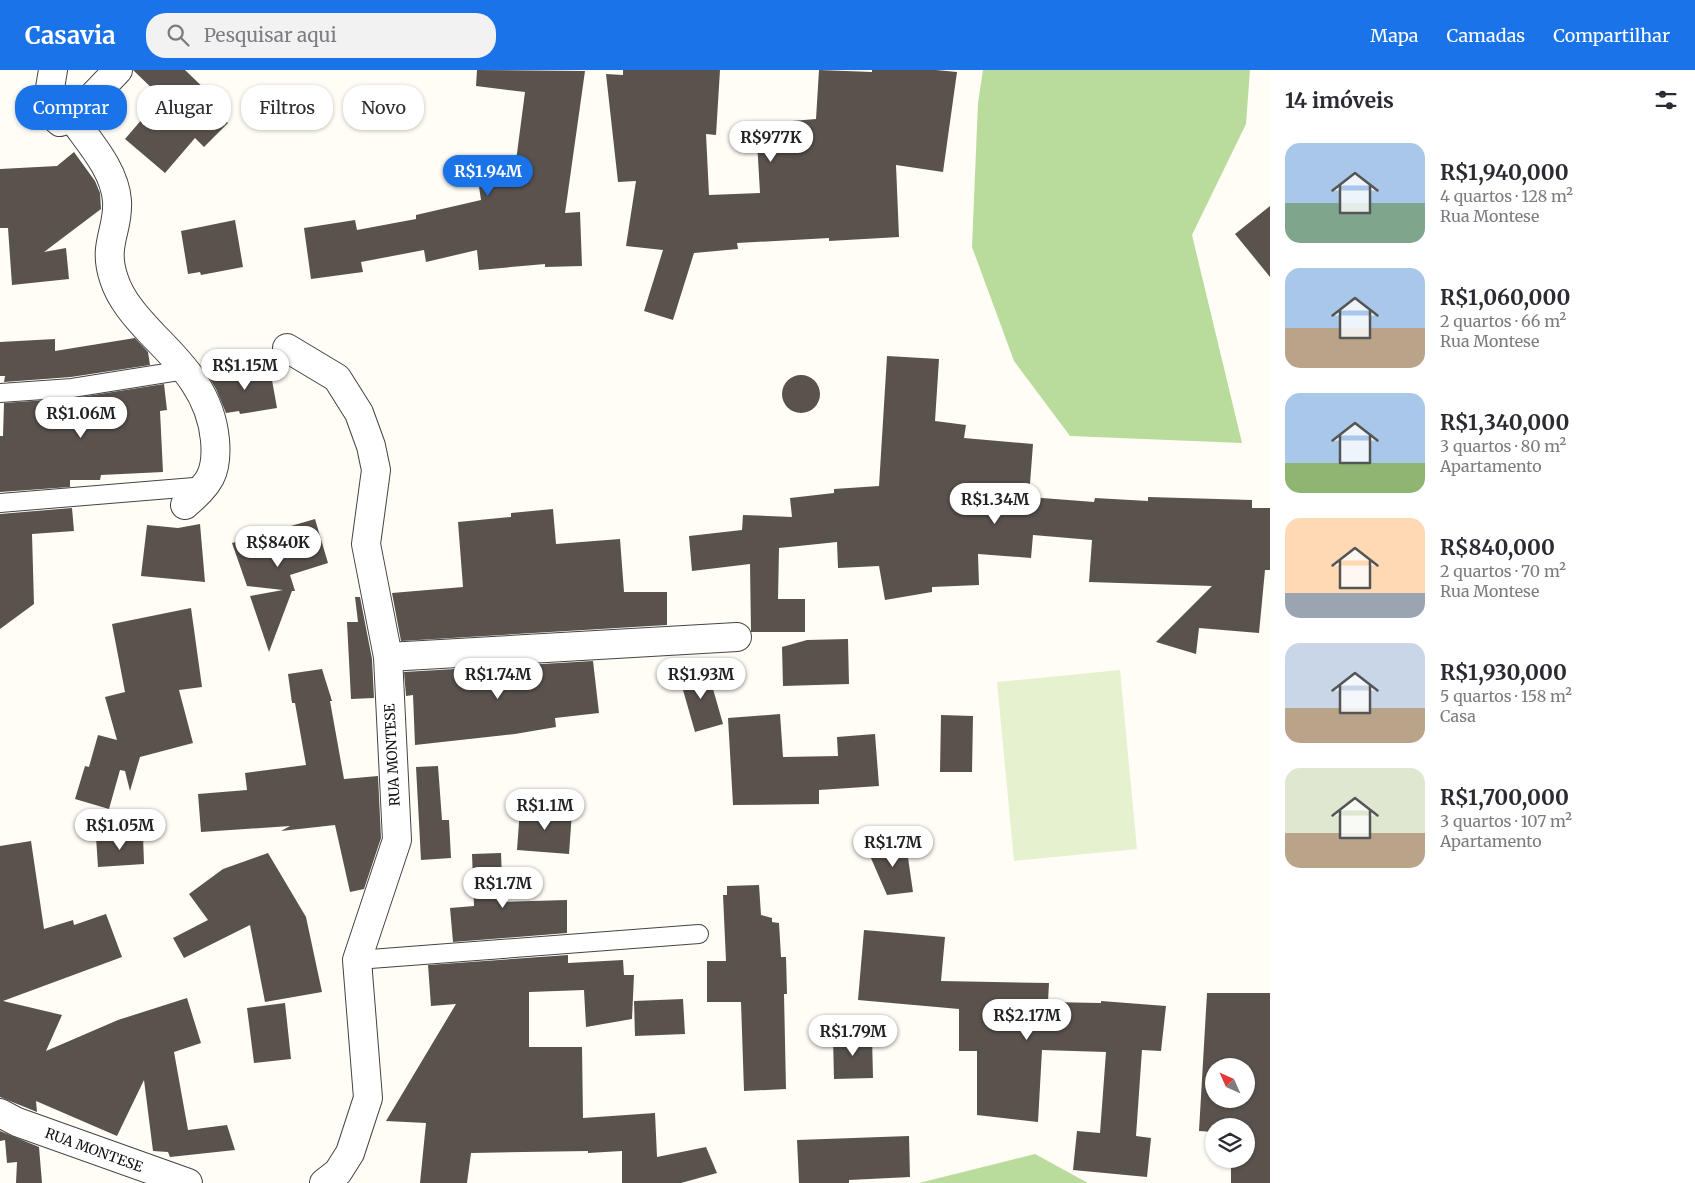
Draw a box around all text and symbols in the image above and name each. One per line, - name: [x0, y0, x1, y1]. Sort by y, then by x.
- search box: [146, 13, 496, 58]
- text: Casavia: [25, 20, 116, 51]
- icon: search: [164, 21, 192, 49]
- text: Pesquisar aqui: [204, 23, 337, 47]
- text: Mapa: [1370, 24, 1419, 47]
- text: Camadas: [1447, 24, 1525, 47]
- text: Compartilhar: [1553, 24, 1670, 47]
- chip: Comprar: [15, 85, 127, 130]
- chip: Alugar: [137, 85, 231, 130]
- chip: Filtros: [241, 85, 333, 130]
- chip: Novo: [343, 85, 424, 130]
- icon: filters: [1652, 86, 1680, 114]
- text: 14 imóveis: [1285, 87, 1394, 114]
- pin: R$977K: [730, 121, 812, 163]
- text: R$977K: [740, 127, 802, 147]
- pin: R$1.94M: [442, 154, 534, 197]
- text: R$1,940,000: [1440, 159, 1569, 186]
- text: R$1.94M: [454, 161, 522, 181]
- icon: home: [1325, 163, 1385, 223]
- text: 4 quartos · 128 m²: [1440, 186, 1573, 206]
- text: Rua Montese: [1440, 206, 1539, 226]
- text: R$1,060,000: [1440, 284, 1570, 311]
- icon: home: [1325, 288, 1385, 348]
- text: 2 quartos · 66 m²: [1440, 311, 1566, 331]
- text: Rua Montese: [1440, 331, 1539, 351]
- pin: R$1.15M: [199, 348, 291, 391]
- text: R$1.15M: [212, 355, 278, 375]
- pin: R$1.06M: [35, 396, 127, 439]
- text: R$1.06M: [46, 403, 116, 423]
- text: R$1,340,000: [1440, 409, 1569, 436]
- icon: home: [1325, 413, 1385, 473]
- text: 3 quartos · 80 m²: [1440, 436, 1566, 456]
- text: Apartamento: [1440, 456, 1542, 476]
- pin: R$1.34M: [949, 482, 1041, 525]
- text: R$1.34M: [961, 489, 1029, 509]
- pin: R$840K: [237, 526, 319, 568]
- text: R$840K: [246, 532, 310, 552]
- text: R$840,000: [1440, 534, 1555, 561]
- icon: home: [1325, 538, 1385, 598]
- text: 2 quartos · 70 m²: [1440, 561, 1566, 581]
- text: Rua Montese: [1440, 581, 1539, 601]
- pin: R$1.74M: [452, 658, 544, 700]
- pin: R$1.93M: [655, 658, 747, 700]
- text: R$1,930,000: [1440, 659, 1567, 686]
- icon: home: [1325, 663, 1385, 723]
- text: R$1.74M: [465, 664, 531, 684]
- text: R$1.93M: [668, 664, 734, 684]
- text: 5 quartos · 158 m²: [1440, 686, 1572, 706]
- street label: RUA MONTESE: [380, 703, 404, 807]
- text: Casa: [1440, 706, 1476, 726]
- text: R$1,700,000: [1440, 784, 1569, 811]
- pin: R$1.1M: [504, 788, 586, 831]
- icon: home: [1325, 788, 1385, 848]
- text: R$1.1M: [516, 795, 574, 815]
- pin: R$1.05M: [74, 808, 166, 851]
- text: 3 quartos · 107 m²: [1440, 811, 1572, 831]
- text: R$1.05M: [86, 815, 154, 835]
- pin: R$1.7M: [852, 826, 934, 868]
- text: Apartamento: [1440, 831, 1542, 851]
- text: R$1.7M: [864, 832, 922, 852]
- pin: R$1.7M: [462, 866, 544, 909]
- text: R$1.7M: [474, 873, 532, 893]
- pin: R$2.17M: [981, 998, 1073, 1041]
- text: R$2.17M: [993, 1005, 1061, 1025]
- pin: R$1.79M: [807, 1014, 899, 1057]
- text: R$1.79M: [819, 1021, 887, 1041]
- north arrow: [1205, 1058, 1255, 1108]
- map controls: [1205, 1058, 1255, 1168]
- button: layers: [1205, 1118, 1255, 1168]
- street label: RUA MONTESE: [43, 1124, 145, 1176]

